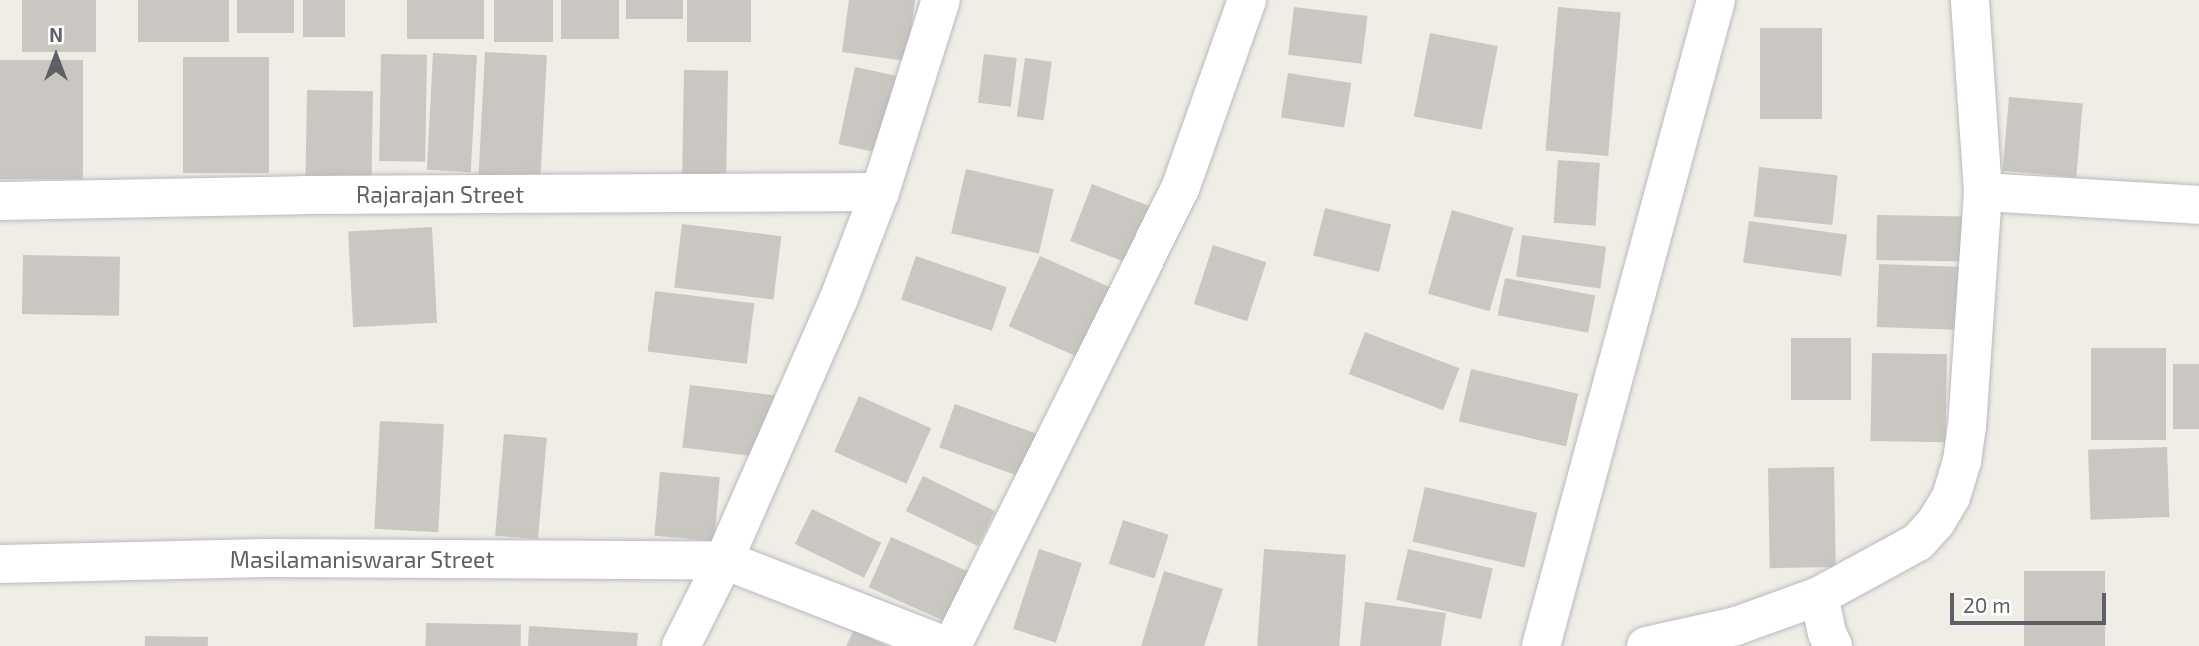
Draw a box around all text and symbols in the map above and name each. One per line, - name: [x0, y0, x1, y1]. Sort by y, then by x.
- north arrow: [21, 21, 91, 91]
- text: N: [49, 23, 63, 46]
- street label: Rajarajan Street: [356, 180, 524, 208]
- street label: Masilamaniswarar Street: [230, 545, 494, 573]
- scale bar: [1954, 580, 2110, 624]
- text: 20 m: [1963, 592, 2011, 617]

